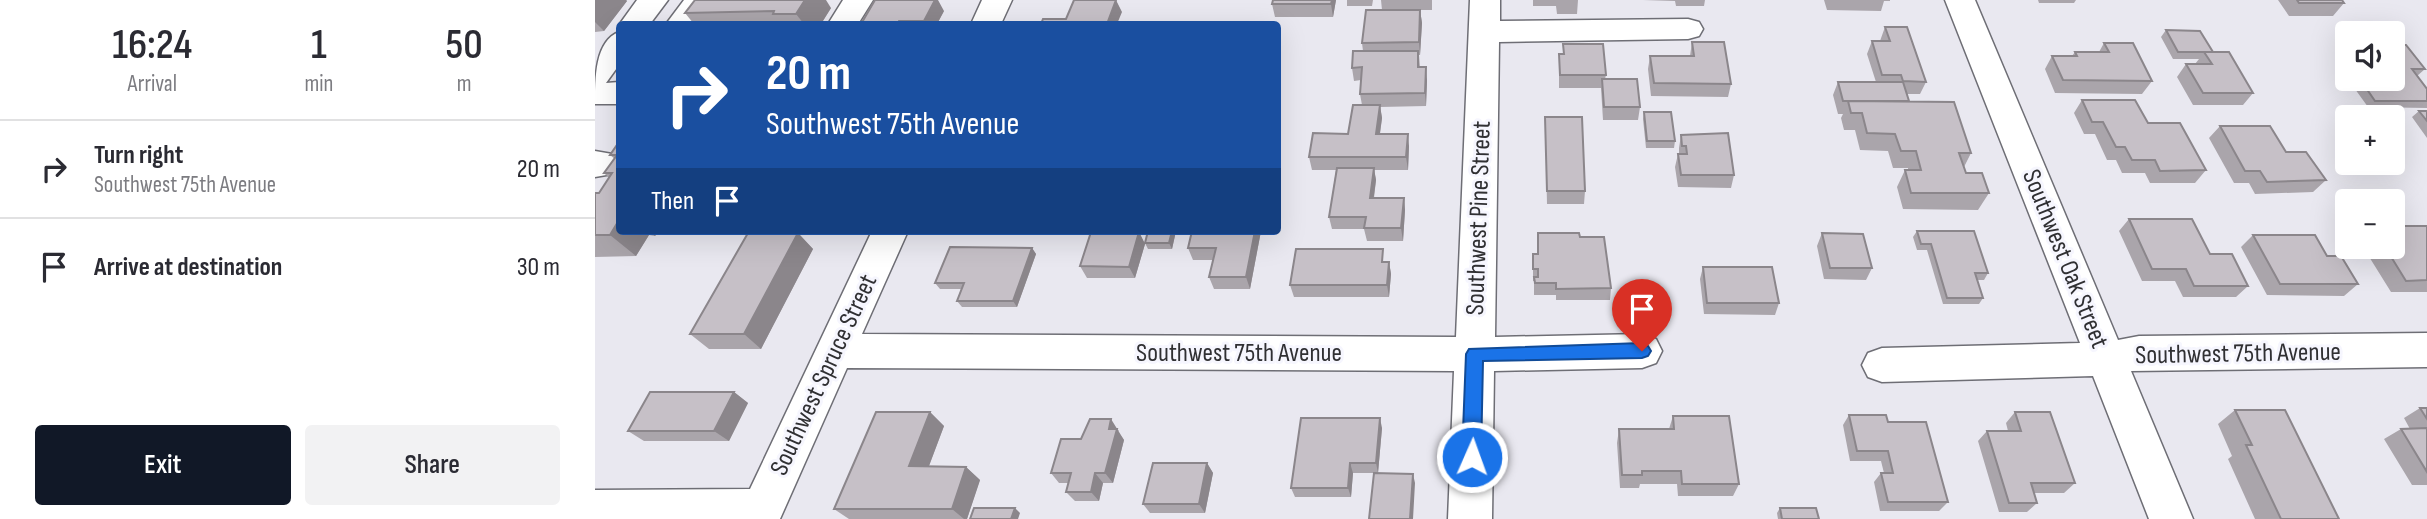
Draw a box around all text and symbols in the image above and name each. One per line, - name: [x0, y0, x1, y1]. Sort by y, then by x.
- text: 16:24: [112, 20, 192, 71]
- text: 1: [311, 20, 327, 71]
- text: 50: [446, 20, 483, 71]
- map controls: [2335, 21, 2405, 259]
- button: sound: [2335, 21, 2405, 91]
- text: 20 m: [766, 45, 851, 104]
- icon: right: [651, 49, 742, 140]
- text: Arrival: [128, 70, 177, 98]
- text: min: [305, 70, 333, 98]
- text: m: [457, 70, 472, 98]
- text: Southwest 75th Avenue: [766, 105, 1019, 144]
- button: +: [2335, 105, 2405, 175]
- street label: Southwest Pine Street: [1460, 120, 1498, 316]
- text: Turn right: [94, 140, 183, 171]
- icon: right: [35, 150, 73, 188]
- text: 20 m: [517, 154, 560, 185]
- street label: Southwest Oak Street: [2015, 165, 2115, 353]
- text: Southwest 75th Avenue: [94, 171, 276, 199]
- icon: arrive: [708, 182, 746, 220]
- text: Then: [651, 186, 694, 217]
- button: −: [2335, 189, 2405, 259]
- icon: arrive: [35, 248, 73, 286]
- text: Arrive at destination: [94, 252, 282, 283]
- text: 30 m: [517, 252, 560, 283]
- street label: Southwest Spruce Street: [764, 270, 884, 480]
- pin: [1612, 279, 1672, 351]
- icon: arrive: [1623, 290, 1661, 328]
- street label: Southwest 75th Avenue: [2135, 337, 2341, 371]
- street label: Southwest 75th Avenue: [1136, 338, 1342, 369]
- position arrow: [1435, 420, 1509, 494]
- button: Exit: [35, 425, 291, 505]
- button: Share: [305, 425, 560, 505]

